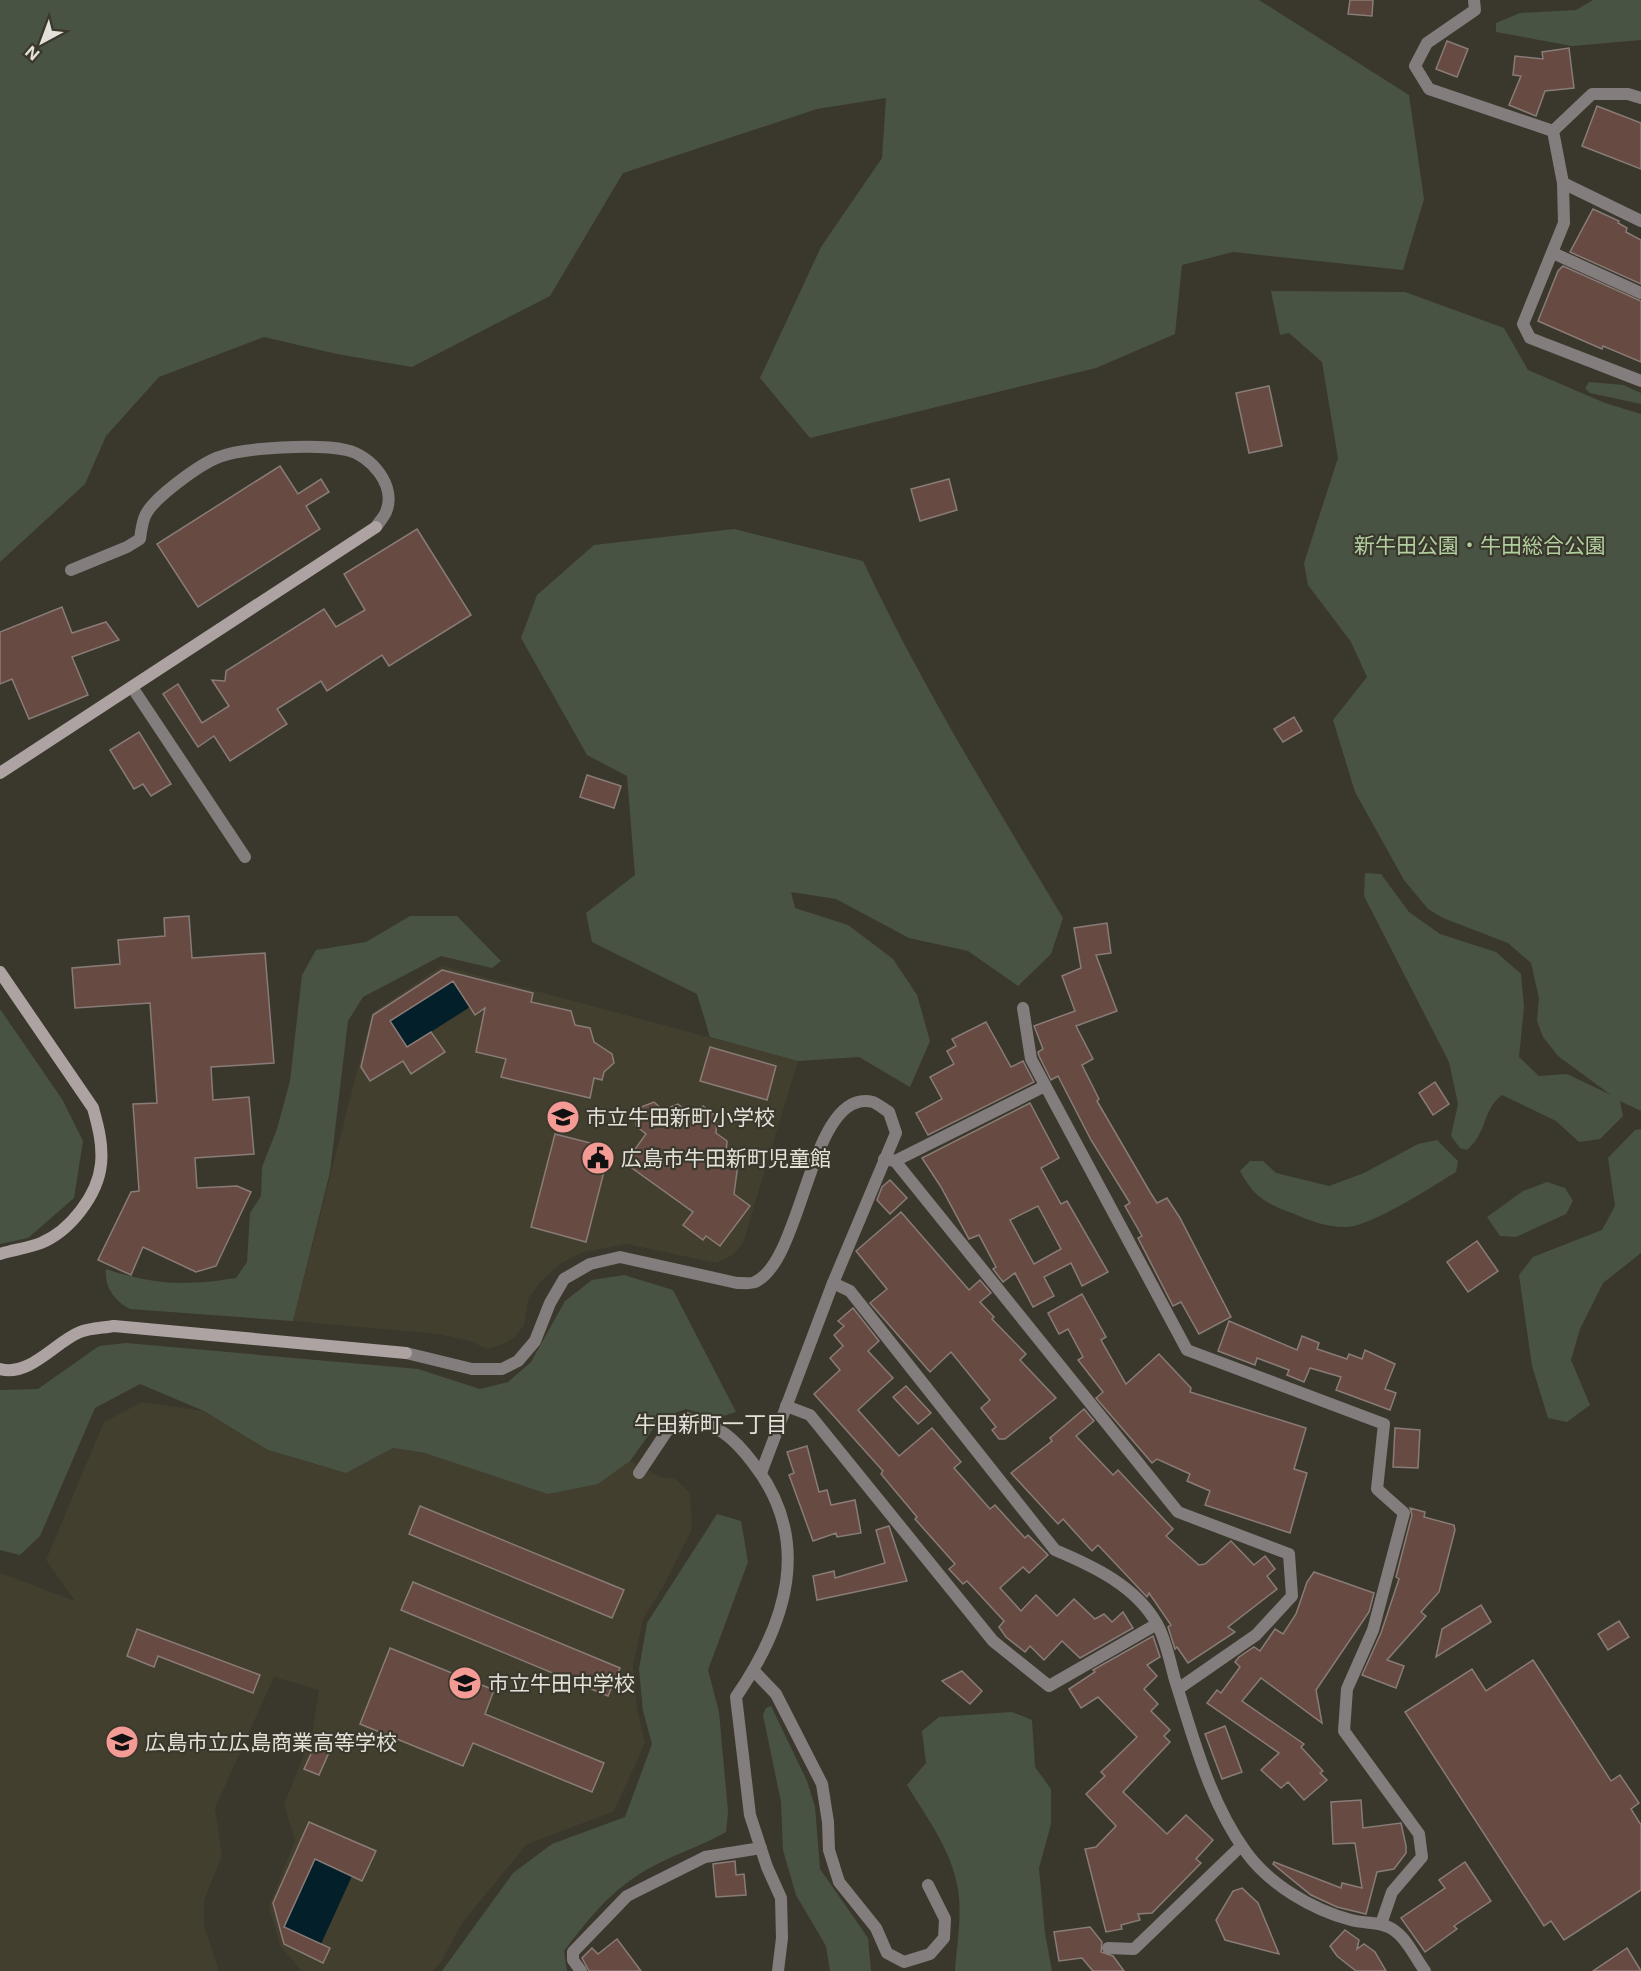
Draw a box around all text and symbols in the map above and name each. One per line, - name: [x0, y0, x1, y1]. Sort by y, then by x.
- north arrow: [12, 12, 72, 72]
- text: N: [21, 42, 43, 65]
- park label: 新牛田公園・牛田総合公園: [1354, 533, 1606, 558]
- school or university icon: 市立牛田新町小学校: [545, 1099, 581, 1135]
- place label: 市立牛田新町小学校: [586, 1105, 775, 1130]
- public building icon: 広島市牛田新町児童館: [580, 1140, 616, 1176]
- place label: 広島市牛田新町児童館: [621, 1146, 831, 1171]
- district label: 牛田新町一丁目: [634, 1411, 788, 1437]
- school or university icon: 市立牛田中学校: [447, 1665, 483, 1701]
- place label: 市立牛田中学校: [488, 1671, 635, 1696]
- school or university icon: 広島市立広島商業高等学校: [104, 1724, 140, 1760]
- place label: 広島市立広島商業高等学校: [145, 1730, 397, 1755]

